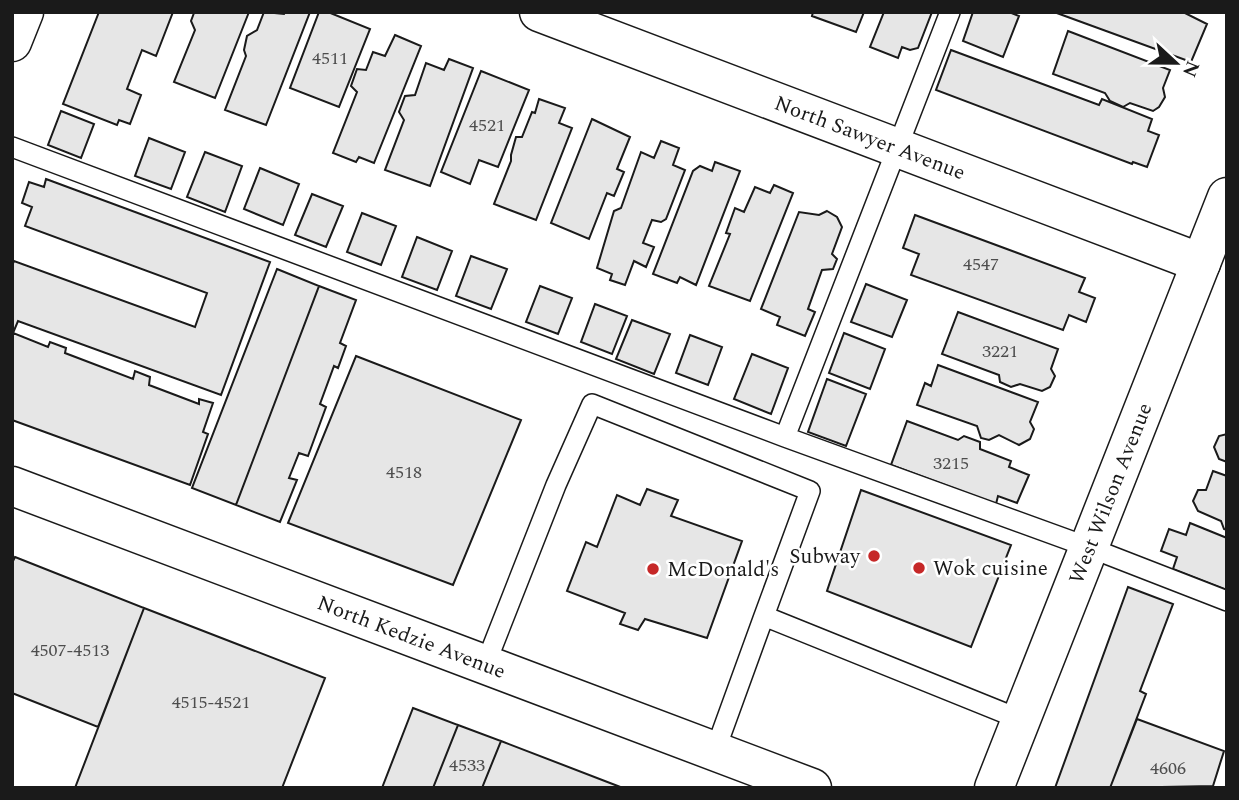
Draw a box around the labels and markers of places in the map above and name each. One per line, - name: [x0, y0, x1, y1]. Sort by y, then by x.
- place label: Subway: [789, 541, 861, 573]
- marker: Subway: [866, 548, 882, 564]
- place label: Wok cuisine: [933, 553, 1048, 585]
- place label: McDonald's: [667, 554, 779, 586]
- marker: Wok cuisine: [911, 560, 927, 576]
- marker: McDonald's: [645, 561, 661, 577]

